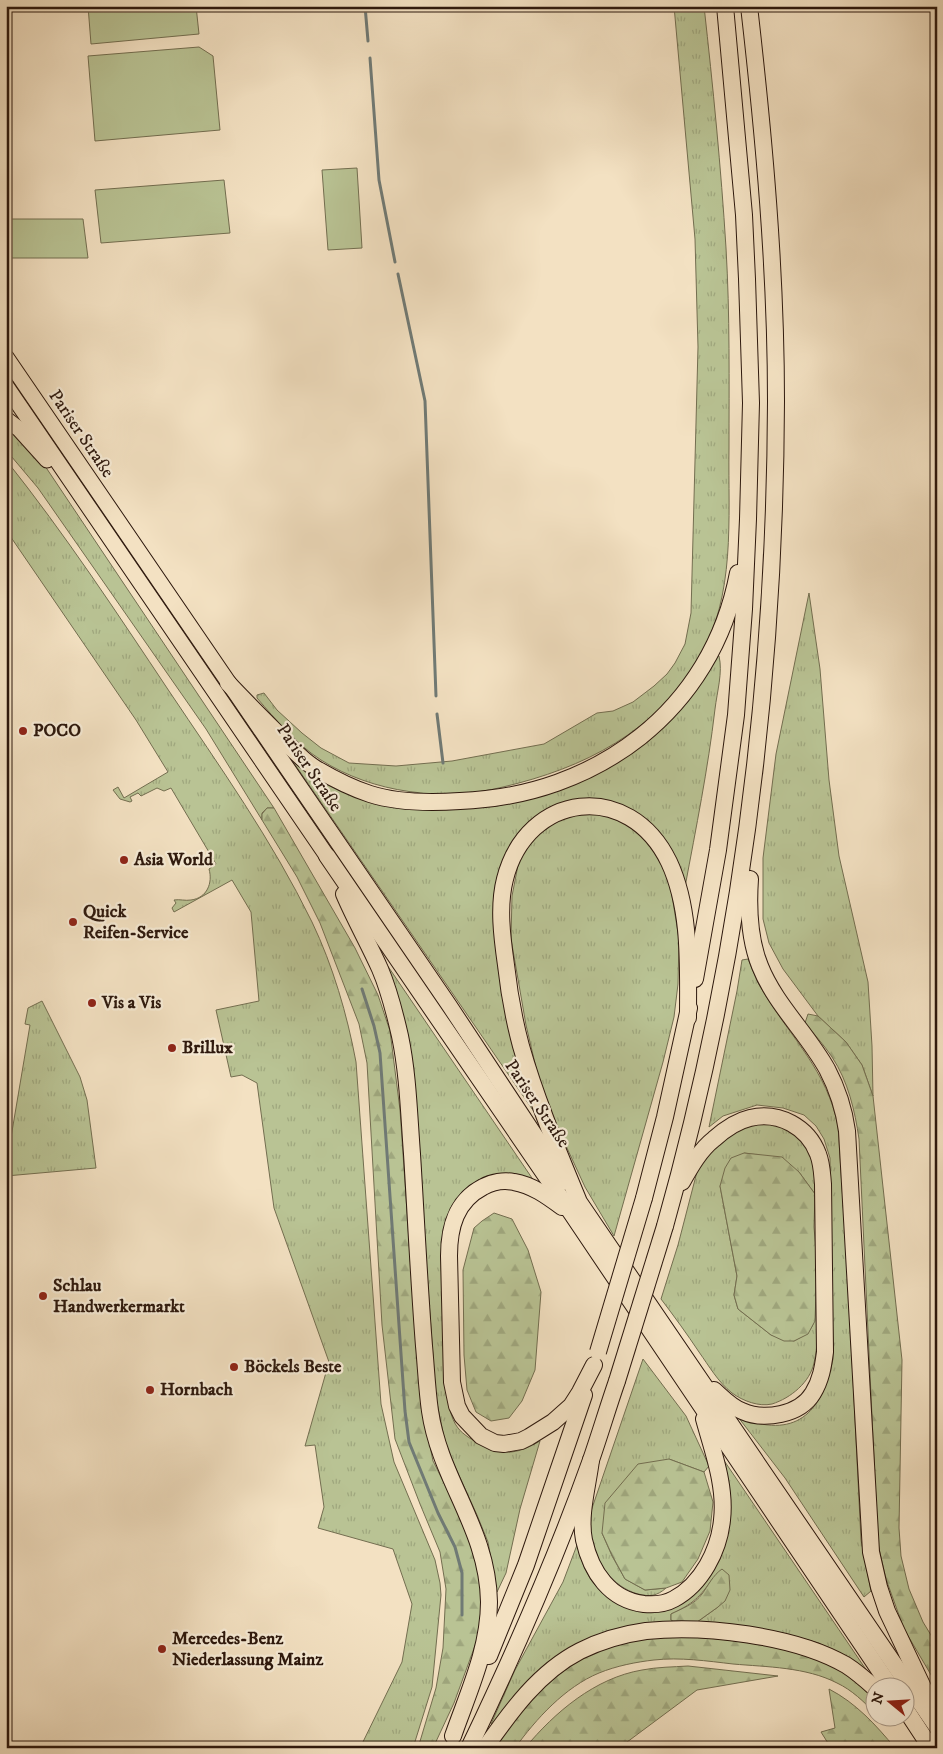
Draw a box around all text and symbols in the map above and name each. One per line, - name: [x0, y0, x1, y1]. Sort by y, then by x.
- street label: Pariser Straße: [44, 386, 118, 482]
- place label: POCO: [33, 720, 81, 742]
- street label: Pariser Straße: [272, 720, 346, 816]
- marker: POCO: [17, 725, 29, 737]
- place label: Asia World: [133, 849, 214, 871]
- marker: Asia World: [118, 854, 130, 866]
- place label: Quick Reifen-Service: [83, 901, 189, 944]
- marker: Quick Reifen-Service: [67, 916, 79, 928]
- place label: Vis a Vis: [101, 992, 161, 1014]
- marker: Vis a Vis: [86, 997, 98, 1009]
- place label: Brillux: [182, 1037, 233, 1059]
- marker: Brillux: [166, 1042, 178, 1054]
- street label: Pariser Straße: [500, 1056, 574, 1152]
- place label: Schlau Handwerkermarkt: [53, 1275, 185, 1318]
- marker: Schlau Handwerkermarkt: [37, 1290, 49, 1302]
- place label: Böckels Beste: [244, 1356, 342, 1378]
- marker: Böckels Beste: [228, 1361, 240, 1373]
- place label: Hornbach: [160, 1379, 233, 1401]
- marker: Hornbach: [144, 1384, 156, 1396]
- place label: Mercedes-Benz Niederlassung Mainz: [172, 1628, 323, 1671]
- marker: Mercedes-Benz Niederlassung Mainz: [156, 1643, 168, 1655]
- north arrow: [866, 1676, 916, 1726]
- text: N: [868, 1690, 889, 1707]

